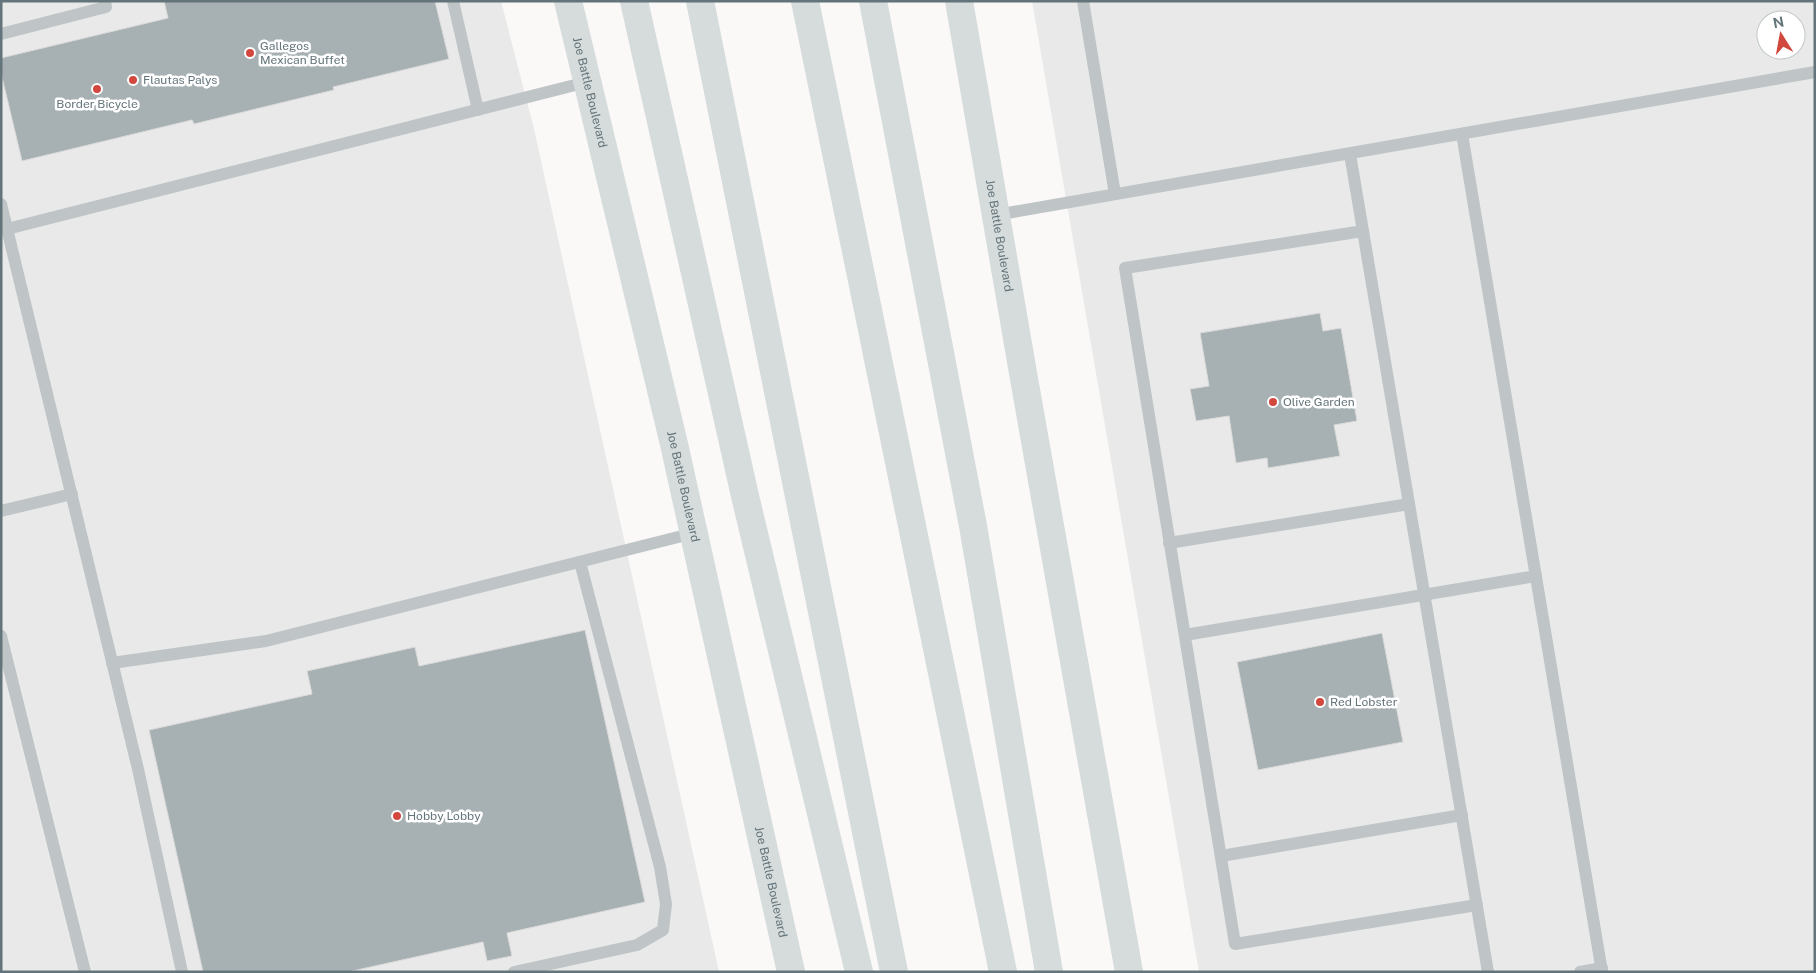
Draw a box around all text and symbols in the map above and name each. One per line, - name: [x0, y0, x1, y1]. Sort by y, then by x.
- north arrow: [1756, 10, 1806, 60]
- text: N: [1772, 13, 1785, 31]
- street label: Joe Battle Boulevard: [570, 36, 610, 149]
- place label: Gallegos Mexican Buffet: [260, 39, 345, 67]
- marker: Gallegos Mexican Buffet: [244, 47, 256, 59]
- place label: Flautas Palys: [143, 73, 217, 87]
- marker: Flautas Palys: [127, 74, 139, 86]
- marker: Border Bicycle: [91, 83, 103, 95]
- place label: Border Bicycle: [56, 97, 138, 111]
- street label: Joe Battle Boulevard: [983, 178, 1016, 293]
- place label: Olive Garden: [1283, 395, 1355, 409]
- marker: Olive Garden: [1267, 396, 1279, 408]
- street label: Joe Battle Boulevard: [664, 429, 703, 543]
- place label: Red Lobster: [1330, 695, 1398, 709]
- marker: Red Lobster: [1314, 696, 1326, 708]
- place label: Hobby Lobby: [407, 809, 481, 823]
- marker: Hobby Lobby: [391, 810, 403, 822]
- street label: Joe Battle Boulevard: [752, 825, 790, 939]

